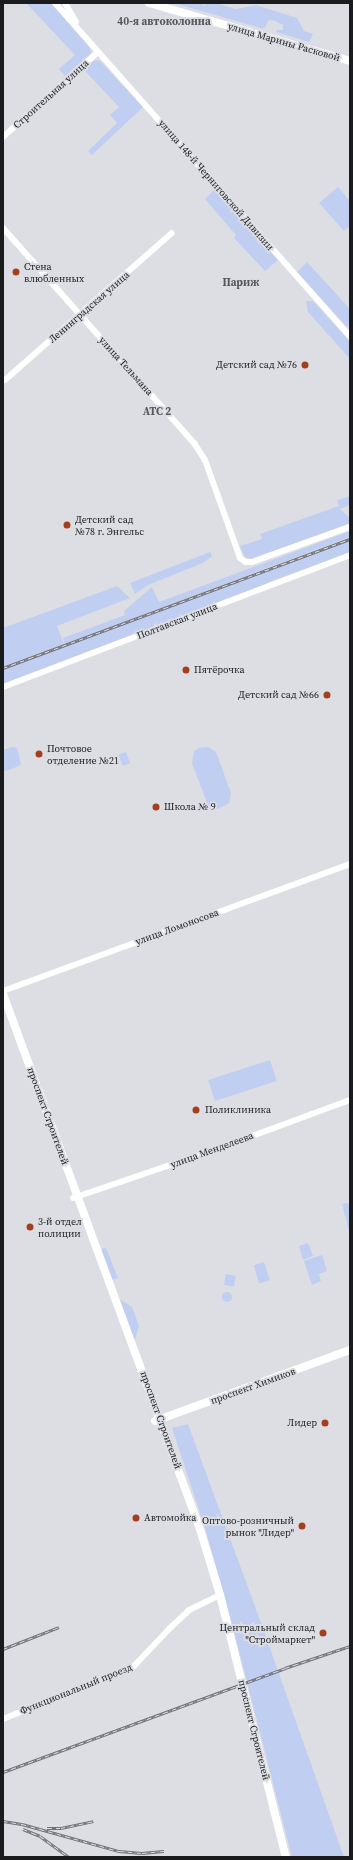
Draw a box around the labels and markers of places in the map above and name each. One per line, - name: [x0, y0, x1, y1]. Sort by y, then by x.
- place label: Стена влюбленных: [24, 260, 84, 284]
- marker: Стена влюбленных: [11, 267, 21, 277]
- place label: Детский сад №76: [216, 359, 297, 371]
- marker: Детский сад №76: [300, 360, 310, 370]
- place label: Детский сад №78 г. Энгельс: [75, 513, 144, 536]
- marker: Детский сад №78 г. Энгельс: [62, 520, 72, 530]
- place label: Пятёрочка: [194, 664, 244, 676]
- marker: Пятёрочка: [181, 665, 191, 675]
- place label: Детский сад №66: [238, 689, 319, 701]
- marker: Детский сад №66: [322, 690, 332, 700]
- place label: Почтовое отделение №21: [47, 742, 119, 766]
- marker: Почтовое отделение №21: [34, 749, 44, 759]
- place label: Школа № 9: [164, 801, 216, 813]
- marker: Школа № 9: [151, 802, 161, 812]
- marker: Поликлиника: [190, 1104, 202, 1116]
- place label: Поликлиника: [205, 1104, 271, 1116]
- place label: 3-й отдел полиции: [38, 1215, 82, 1238]
- marker: 3-й отдел полиции: [25, 1222, 35, 1232]
- place label: Лидер: [287, 1417, 317, 1429]
- marker: Лидер: [320, 1418, 330, 1428]
- place label: Автомойка: [144, 1512, 196, 1524]
- marker: Автомойка: [131, 1513, 141, 1523]
- place label: Оптово-розничный рынок "Лидер": [202, 1514, 294, 1538]
- marker: Оптово-розничный рынок "Лидер": [297, 1521, 307, 1531]
- place label: Центральный склад "Строймаркет": [220, 1621, 315, 1644]
- marker: Центральный склад "Строймаркет": [318, 1628, 328, 1638]

